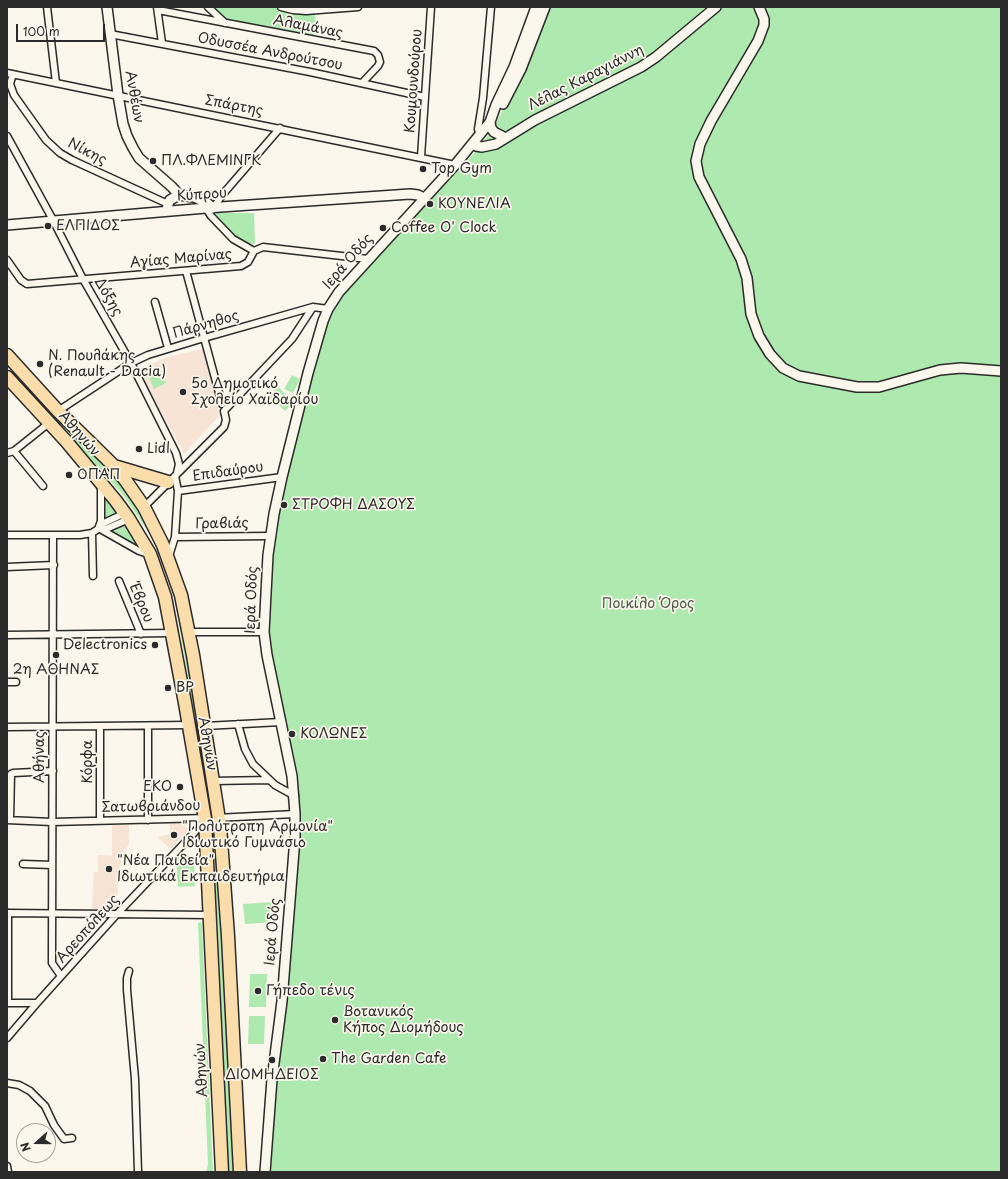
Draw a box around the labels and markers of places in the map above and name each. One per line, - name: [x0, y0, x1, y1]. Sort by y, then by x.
- place label: ΠΛ.ΦΛΕΜΙΝΓΚ: [161, 153, 261, 169]
- marker: ΠΛ.ΦΛΕΜΙΝΓΚ: [148, 156, 158, 166]
- place label: Top Gym: [431, 161, 492, 177]
- marker: Top Gym: [418, 164, 428, 174]
- place label: ΚΟΥΝΕΛΙΑ: [438, 196, 511, 212]
- marker: ΚΟΥΝΕΛΙΑ: [425, 199, 435, 209]
- place label: ΕΛΠΙΔΟΣ: [56, 218, 120, 234]
- place label: Coffee O' Clock: [391, 220, 496, 236]
- marker: ΕΛΠΙΔΟΣ: [43, 221, 53, 231]
- marker: Coffee O' Clock: [378, 223, 388, 233]
- place label: Ν. Πουλάκης (Renault - Dacia): [48, 348, 166, 380]
- marker: Ν. Πουλάκης (Renault - Dacia): [35, 359, 45, 369]
- place label: 5ο Δημοτικό Σχολείο Χαϊδαρίου: [191, 376, 319, 408]
- marker: 5ο Δημοτικό Σχολείο Χαϊδαρίου: [178, 387, 188, 397]
- place label: Lidl: [147, 441, 170, 457]
- marker: Lidl: [134, 444, 144, 454]
- place label: ΟΠΑΠ: [77, 467, 120, 483]
- marker: ΟΠΑΠ: [64, 470, 74, 480]
- place label: ΣΤΡΟΦΗ ΔΑΣΟΥΣ: [292, 497, 415, 513]
- marker: ΣΤΡΟΦΗ ΔΑΣΟΥΣ: [279, 500, 289, 510]
- place label: Delectronics: [62, 637, 147, 653]
- marker: Delectronics: [150, 640, 160, 650]
- marker: 2η ΑΘΗΝΑΣ: [51, 650, 61, 660]
- place label: 2η ΑΘΗΝΑΣ: [13, 662, 99, 678]
- place label: BP: [176, 680, 194, 696]
- marker: BP: [163, 683, 173, 693]
- place label: ΚΟΛΩΝΕΣ: [300, 726, 367, 742]
- marker: ΚΟΛΩΝΕΣ: [287, 729, 297, 739]
- place label: EKO: [143, 779, 172, 795]
- marker: EKO: [175, 782, 185, 792]
- place label: "Πολύτροπη Αρμονία" Ιδιωτικό Γυμνάσιο: [182, 819, 333, 852]
- marker: "Πολύτροπη Αρμονία" Ιδιωτικό Γυμνάσιο: [169, 830, 179, 840]
- place label: "Νέα Παιδεία" Ιδιωτικά Εκπαιδευτήρια: [117, 853, 285, 886]
- marker: "Νέα Παιδεία" Ιδιωτικά Εκπαιδευτήρια: [104, 864, 114, 874]
- place label: Γήπεδο τένις: [266, 983, 355, 999]
- marker: Γήπεδο τένις: [253, 986, 263, 996]
- place label: Βοτανικός Κήπος Διομήδους: [343, 1004, 464, 1036]
- marker: Βοτανικός Κήπος Διομήδους: [330, 1015, 340, 1025]
- place label: The Garden Cafe: [331, 1051, 446, 1067]
- marker: The Garden Cafe: [318, 1054, 328, 1064]
- marker: ΔΙΟΜΗΔΕΙΟΣ: [267, 1055, 277, 1065]
- place label: ΔΙΟΜΗΔΕΙΟΣ: [225, 1067, 319, 1083]

